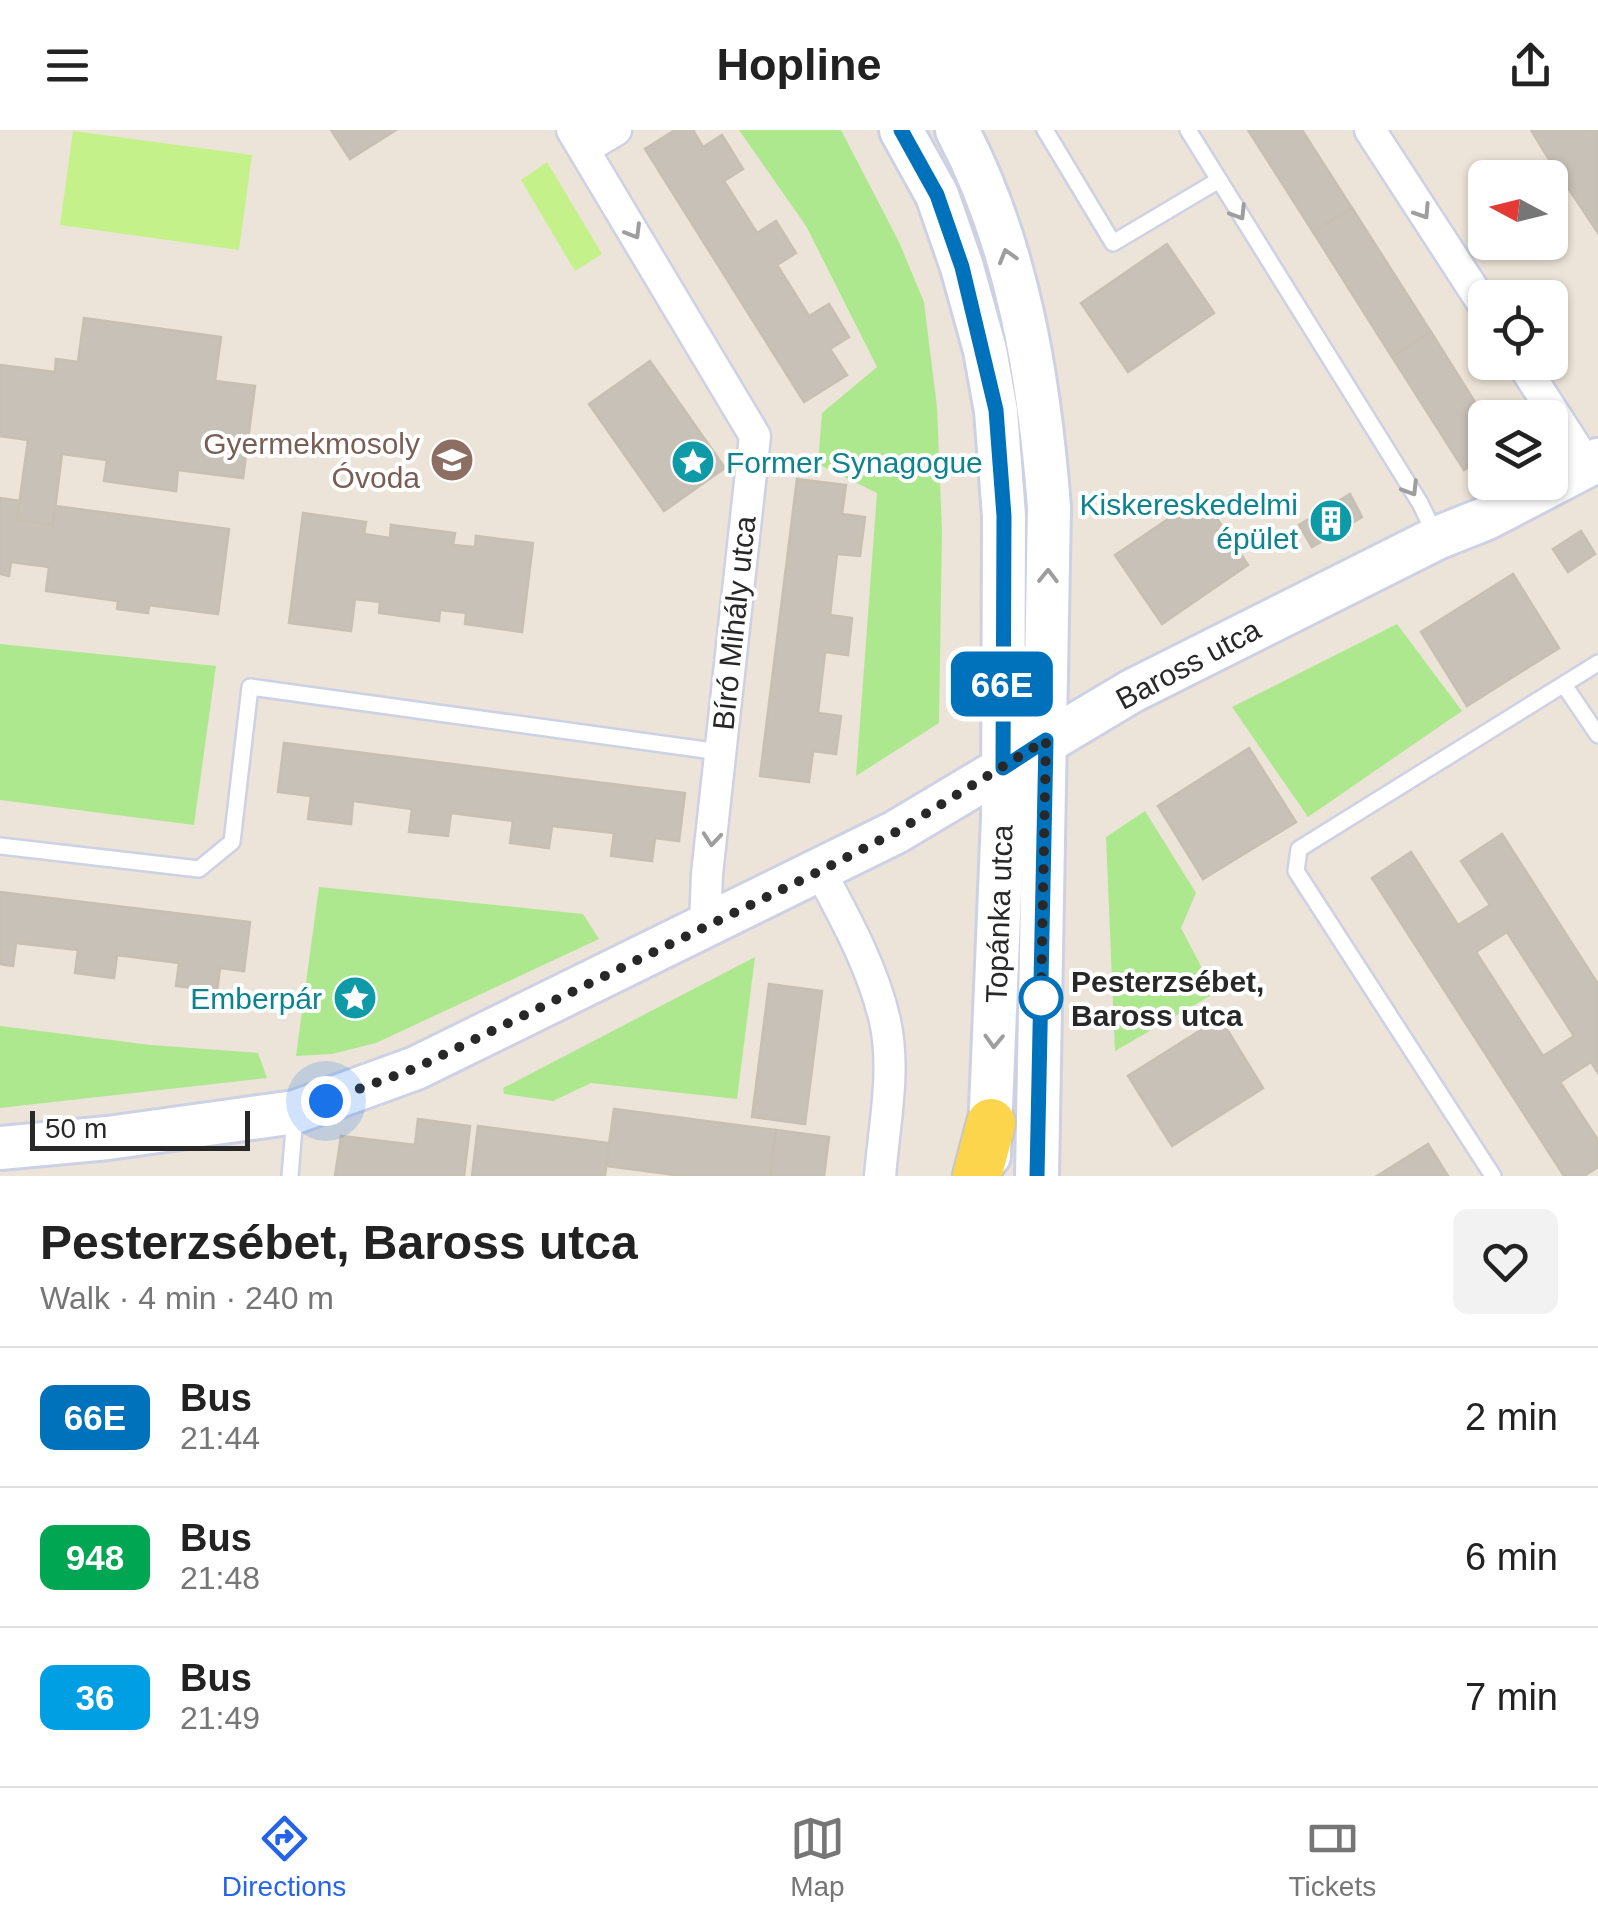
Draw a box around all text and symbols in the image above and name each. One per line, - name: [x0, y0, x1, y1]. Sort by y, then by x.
- icon: menu: [40, 38, 95, 93]
- icon: share: [1503, 38, 1558, 93]
- text: Hopline: [717, 39, 882, 90]
- north arrow: [1468, 160, 1568, 260]
- map controls: [1468, 160, 1568, 500]
- one-way arrow: [1410, 201, 1429, 219]
- one-way arrow: [1227, 202, 1246, 220]
- one-way arrow: [622, 221, 641, 239]
- one-way arrow: [997, 248, 1018, 265]
- button: locate: [1468, 280, 1568, 380]
- button: layers: [1468, 400, 1568, 500]
- place label: Gyermekmosoly Óvoda: [203, 427, 420, 494]
- school or university icon: Gyermekmosoly Óvoda: [429, 437, 475, 483]
- place icon: Former Synagogue: [670, 439, 716, 485]
- place label: Former Synagogue: [726, 446, 983, 479]
- one-way arrow: [1399, 478, 1418, 496]
- place label: Kiskereskedelmi épület: [1080, 488, 1299, 555]
- building icon: Kiskereskedelmi épület: [1308, 498, 1354, 544]
- street label: Bíró Mihály utca: [706, 514, 762, 732]
- one-way arrow: [1037, 568, 1058, 584]
- street label: Baross utca: [1110, 612, 1266, 716]
- line badge: 66E: [944, 652, 1060, 716]
- text: 66E: [971, 665, 1033, 704]
- street label: Topánka utca: [979, 824, 1019, 1004]
- one-way arrow: [702, 832, 723, 848]
- place label: Pesterzsébet, Baross utca: [1071, 965, 1264, 1032]
- place icon: Emberpár: [332, 975, 378, 1021]
- marker: Pesterzsébet, Baross utca: [1020, 977, 1062, 1019]
- place label: Emberpár: [190, 982, 322, 1015]
- one-way arrow: [984, 1033, 1005, 1049]
- your location: [301, 1076, 351, 1126]
- scale bar: [30, 1106, 250, 1150]
- text: 50 m: [45, 1113, 107, 1144]
- button: heart: [1453, 1209, 1558, 1314]
- text: Pesterzsébet, Baross utca: [40, 1216, 638, 1269]
- text: Walk · 4 min · 240 m: [40, 1280, 334, 1316]
- text: Bus: [180, 1377, 252, 1419]
- text: 2 min: [1465, 1396, 1558, 1438]
- text: 66E: [64, 1398, 126, 1437]
- text: 21:44: [180, 1420, 260, 1456]
- text: Bus: [180, 1517, 252, 1559]
- text: 6 min: [1465, 1536, 1558, 1578]
- text: 948: [66, 1538, 124, 1577]
- text: 21:48: [180, 1560, 260, 1596]
- text: Bus: [180, 1657, 252, 1699]
- text: 7 min: [1465, 1676, 1558, 1718]
- text: 36: [76, 1678, 114, 1717]
- text: 21:49: [180, 1700, 260, 1736]
- tab: Directions: [222, 1811, 346, 1903]
- tab: Map: [790, 1811, 845, 1903]
- tab: Tickets: [1289, 1811, 1376, 1903]

